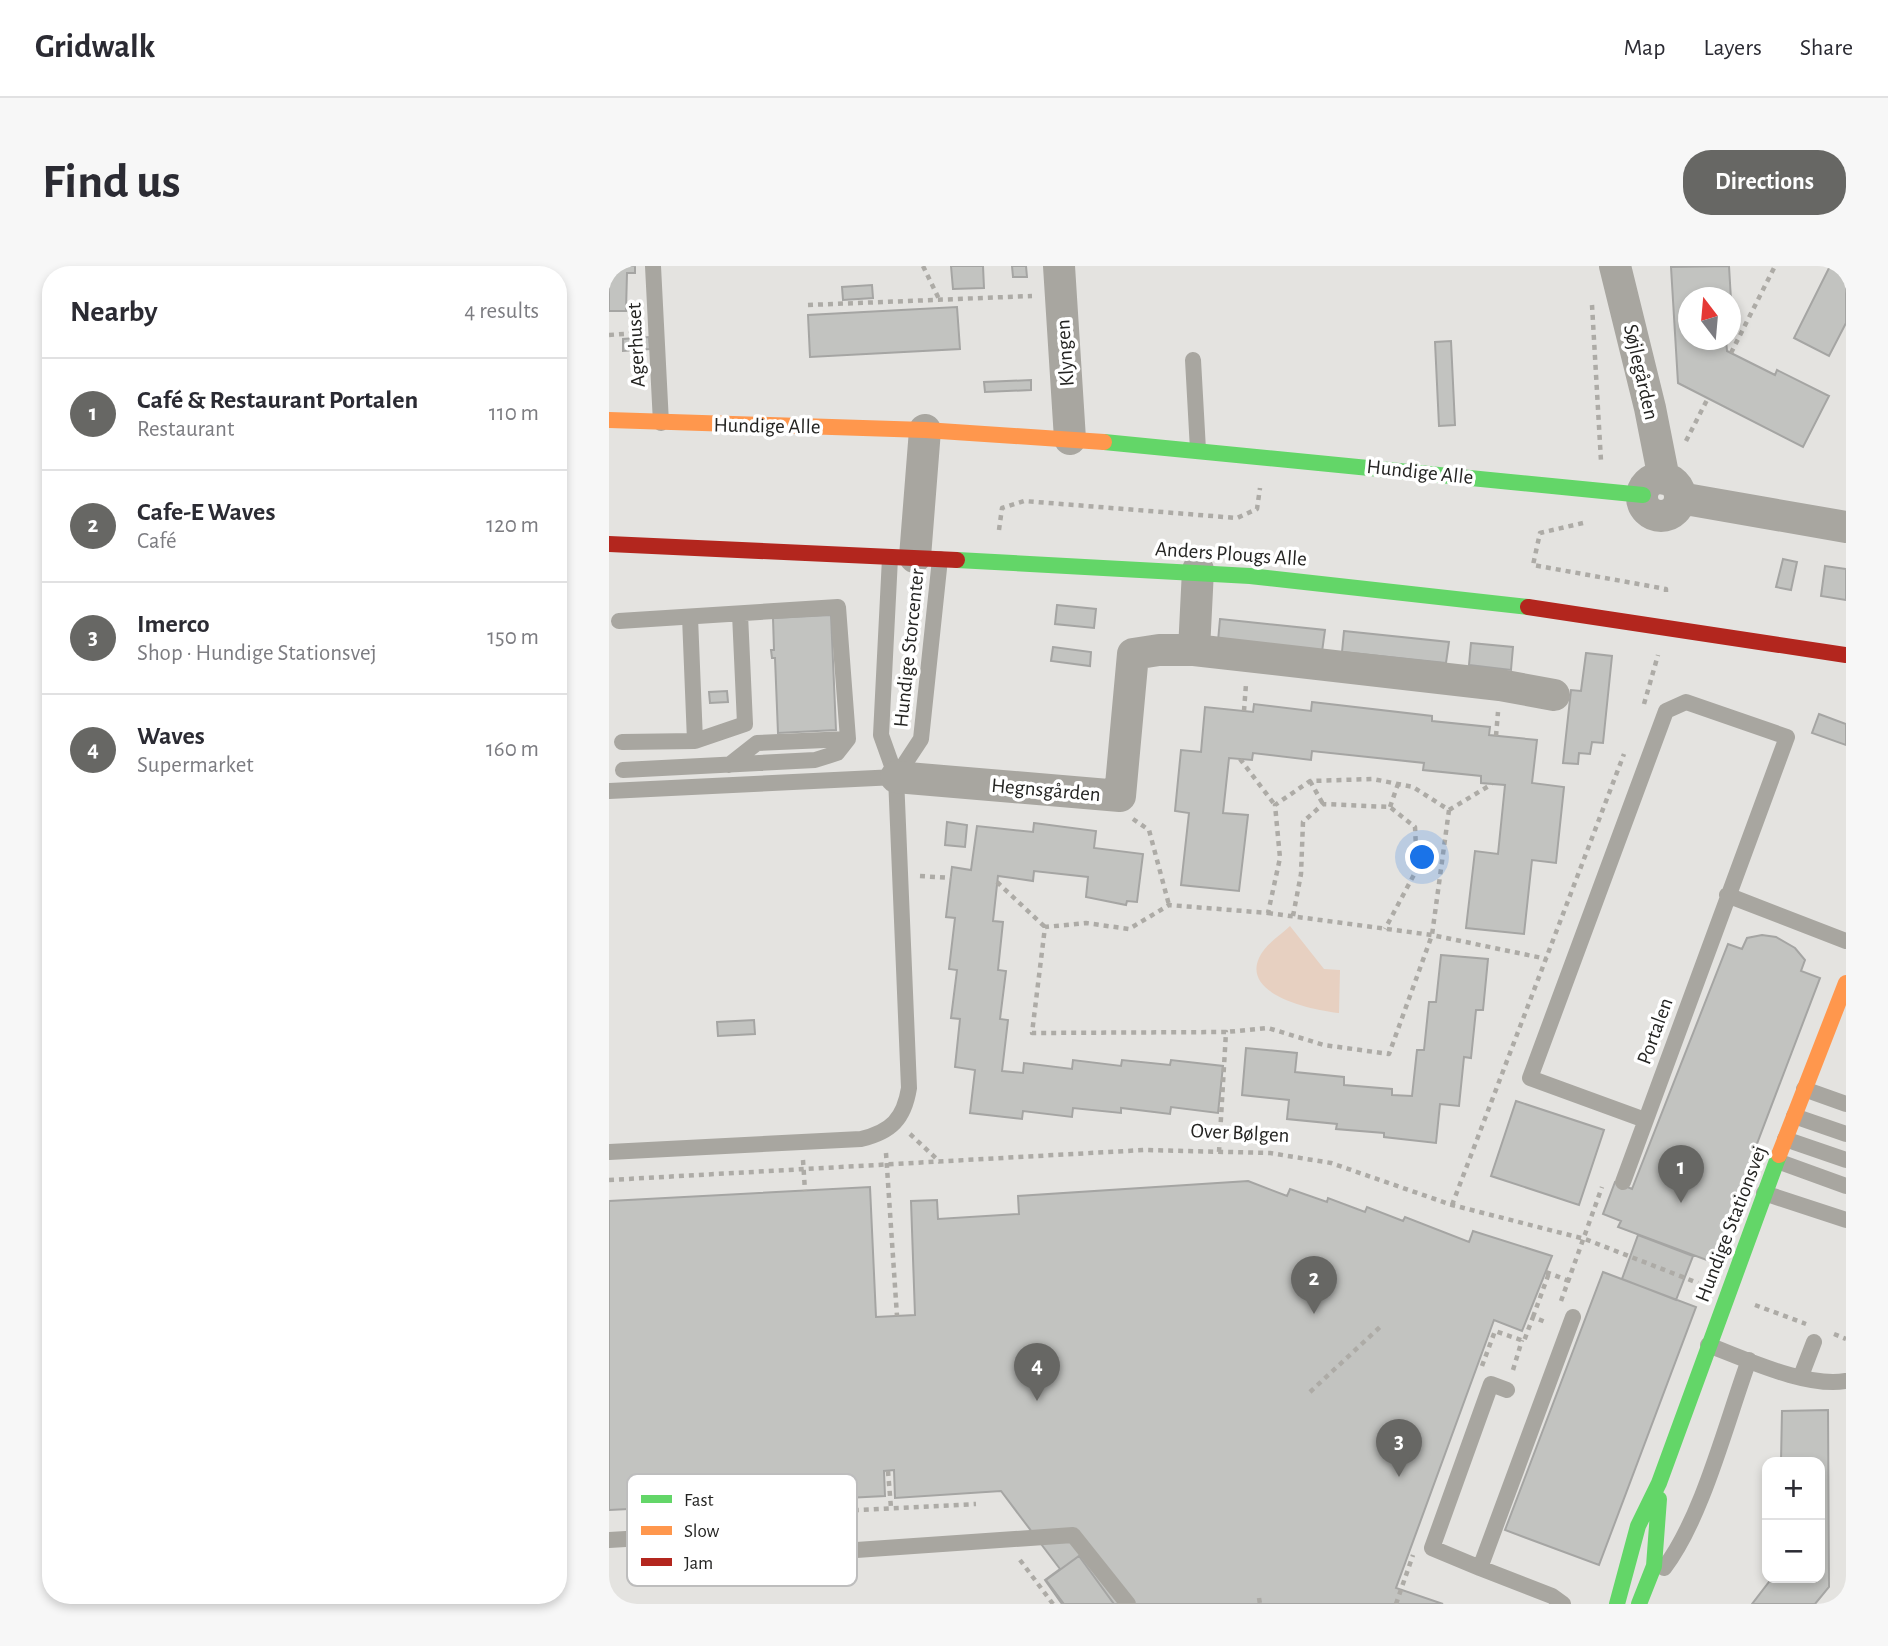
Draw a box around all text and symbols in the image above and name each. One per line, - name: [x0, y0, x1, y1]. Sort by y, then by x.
- text: Gridwalk: [35, 31, 155, 64]
- text: Map: [1623, 36, 1665, 60]
- text: Layers: [1703, 36, 1762, 60]
- text: Share: [1800, 36, 1853, 60]
- button: Directions: [1683, 150, 1846, 215]
- text: Find us: [42, 158, 181, 207]
- north arrow: [1678, 287, 1741, 350]
- text: Nearby: [70, 297, 158, 327]
- text: 4 results: [464, 300, 539, 323]
- street label: Agerhuset: [623, 302, 649, 388]
- street label: Klyngen: [1052, 319, 1078, 387]
- street label: Søjlegården: [1620, 322, 1662, 422]
- text: Café & Restaurant Portalen: [137, 387, 418, 413]
- text: 1: [89, 402, 97, 425]
- text: 110 m: [489, 402, 539, 425]
- street label: Hundige Alle: [713, 415, 821, 437]
- text: Restaurant: [137, 418, 234, 441]
- street label: Hundige Alle: [1366, 456, 1474, 488]
- text: Cafe-E Waves: [137, 499, 275, 525]
- text: 2: [88, 514, 98, 537]
- text: 120 m: [486, 514, 539, 537]
- text: Café: [137, 530, 177, 553]
- street label: Anders Plougs Alle: [1154, 538, 1308, 570]
- street label: Hundige Storcenter: [890, 567, 928, 728]
- text: Imerco: [137, 611, 210, 637]
- text: 3: [88, 626, 98, 649]
- text: 150 m: [487, 626, 539, 649]
- text: Shop · Hundige Stationsvej: [137, 642, 377, 665]
- text: Waves: [137, 723, 205, 749]
- text: 4: [87, 738, 99, 761]
- text: 160 m: [486, 738, 539, 761]
- text: Supermarket: [137, 754, 254, 777]
- street label: Hegnsgården: [990, 775, 1102, 805]
- your location: [1405, 840, 1439, 874]
- street label: Portalen: [1633, 995, 1677, 1067]
- street label: Over Bølgen: [1190, 1120, 1290, 1146]
- street label: Hundige Stationsvej: [1692, 1143, 1770, 1305]
- pin: 1: [1658, 1145, 1704, 1203]
- pin: 2: [1291, 1256, 1337, 1314]
- pin: 4: [1014, 1343, 1060, 1401]
- pin: 3: [1376, 1419, 1422, 1477]
- map controls: [1762, 1457, 1825, 1583]
- button: +: [1762, 1457, 1825, 1520]
- legend: [627, 1474, 857, 1586]
- text: Fast: [684, 1491, 714, 1510]
- button: −: [1762, 1520, 1825, 1583]
- text: Slow: [684, 1522, 720, 1541]
- text: Jam: [684, 1554, 713, 1573]

